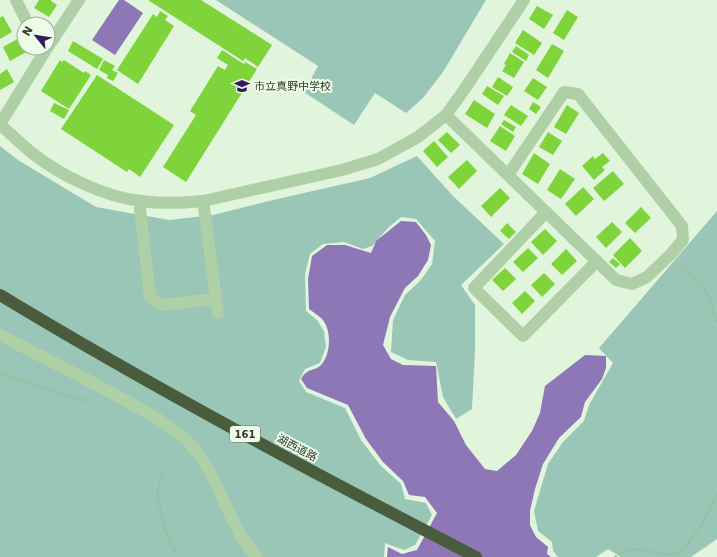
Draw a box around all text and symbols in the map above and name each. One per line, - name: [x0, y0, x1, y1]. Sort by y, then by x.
- north arrow: [16, 16, 56, 56]
- text: N: [20, 24, 36, 38]
- school or university icon: 市立真野中学校: [233, 77, 251, 95]
- place label: 市立真野中学校: [254, 80, 331, 93]
- road number: 161: [230, 426, 260, 442]
- street label: 湖西道路: [275, 432, 319, 464]

